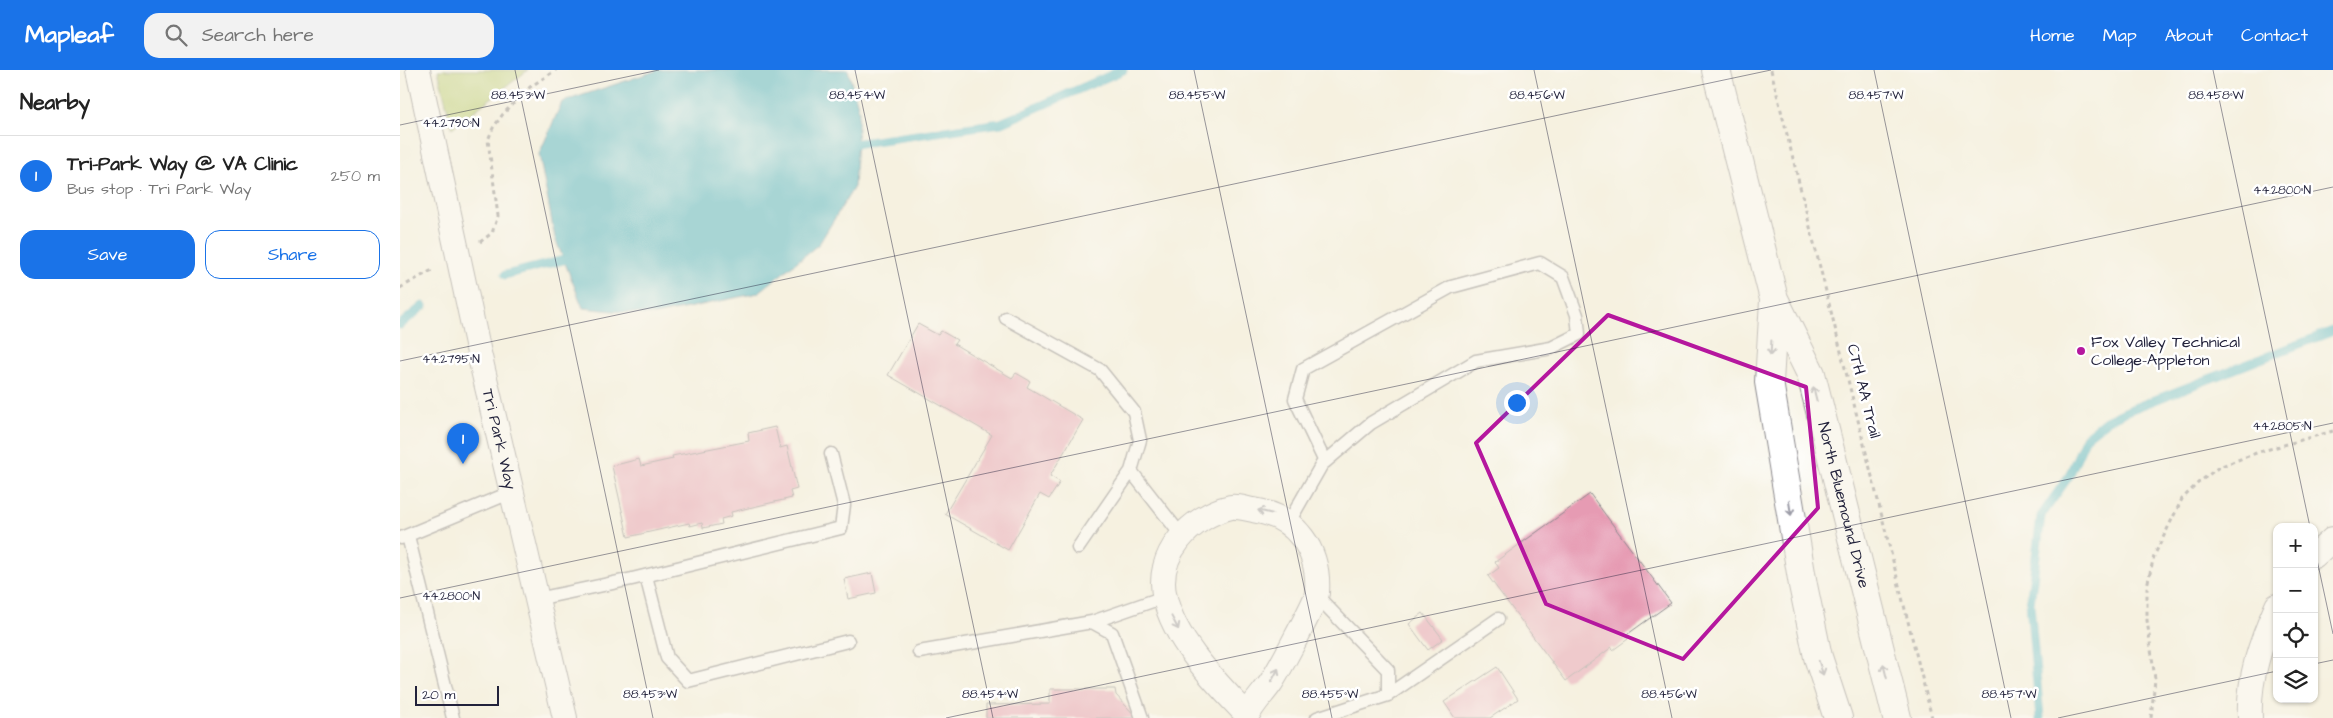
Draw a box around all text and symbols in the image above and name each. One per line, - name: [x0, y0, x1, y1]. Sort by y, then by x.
- search box: [144, 13, 494, 58]
- text: Mapleaf: [25, 18, 114, 52]
- icon: search: [162, 21, 190, 49]
- text: Search here: [202, 22, 314, 49]
- text: Home: [2030, 23, 2075, 48]
- text: Map: [2103, 23, 2137, 48]
- text: About: [2165, 23, 2213, 48]
- text: Contact: [2241, 23, 2308, 48]
- text: 88.453°W: [491, 87, 546, 104]
- text: 88.454°W: [829, 87, 886, 104]
- text: 88.455°W: [1169, 87, 1226, 104]
- text: 88.456°W: [1509, 87, 1565, 104]
- text: 88.457°W: [1848, 87, 1904, 104]
- text: 88.458°W: [2188, 87, 2245, 104]
- text: Nearby: [20, 88, 90, 117]
- text: 44.2790°N: [423, 115, 480, 132]
- text: Tri-Park Way @ VA Clinic: [67, 151, 298, 178]
- text: 1: [35, 165, 37, 187]
- text: 250 m: [331, 165, 380, 187]
- text: Bus stop · Tri Park Way: [67, 178, 251, 200]
- text: 44.2800°N: [2253, 182, 2311, 199]
- button: Save: [20, 230, 195, 279]
- button: Share: [205, 230, 380, 279]
- place label: Fox Valley Technical College-Appleton: [2091, 331, 2240, 372]
- one-way arrow: [1767, 340, 1776, 356]
- street label: CTH AA Trail: [1842, 342, 1886, 440]
- marker: Fox Valley Technical College-Appleton: [2075, 345, 2087, 357]
- text: 44.2795°N: [422, 351, 480, 368]
- street label: Tri Park Way: [477, 386, 522, 492]
- one-way arrow: [1810, 387, 1820, 403]
- your location: [1504, 390, 1530, 416]
- text: 44.2805°N: [2253, 418, 2312, 435]
- street label: North Bluemound Drive: [1812, 420, 1875, 591]
- pin: 1: [447, 423, 479, 464]
- one-way arrow: [1786, 500, 1796, 516]
- one-way arrow: [1258, 507, 1274, 516]
- map controls: [2273, 523, 2318, 703]
- button: +: [2273, 523, 2318, 568]
- button: −: [2273, 568, 2318, 613]
- text: 44.2800°N: [422, 588, 480, 605]
- button: locate: [2273, 613, 2318, 658]
- one-way arrow: [1171, 615, 1180, 630]
- button: layers: [2273, 658, 2318, 703]
- one-way arrow: [1817, 660, 1827, 676]
- one-way arrow: [1880, 663, 1889, 679]
- one-way arrow: [1270, 668, 1280, 683]
- scale bar: [415, 683, 499, 706]
- text: 20 m: [422, 685, 455, 705]
- text: 88.453°W: [623, 686, 678, 703]
- text: 88.454°W: [962, 686, 1019, 703]
- text: 88.455°W: [1302, 686, 1359, 703]
- text: 88.456°W: [1641, 686, 1697, 703]
- text: 88.457°W: [1981, 686, 2037, 703]

